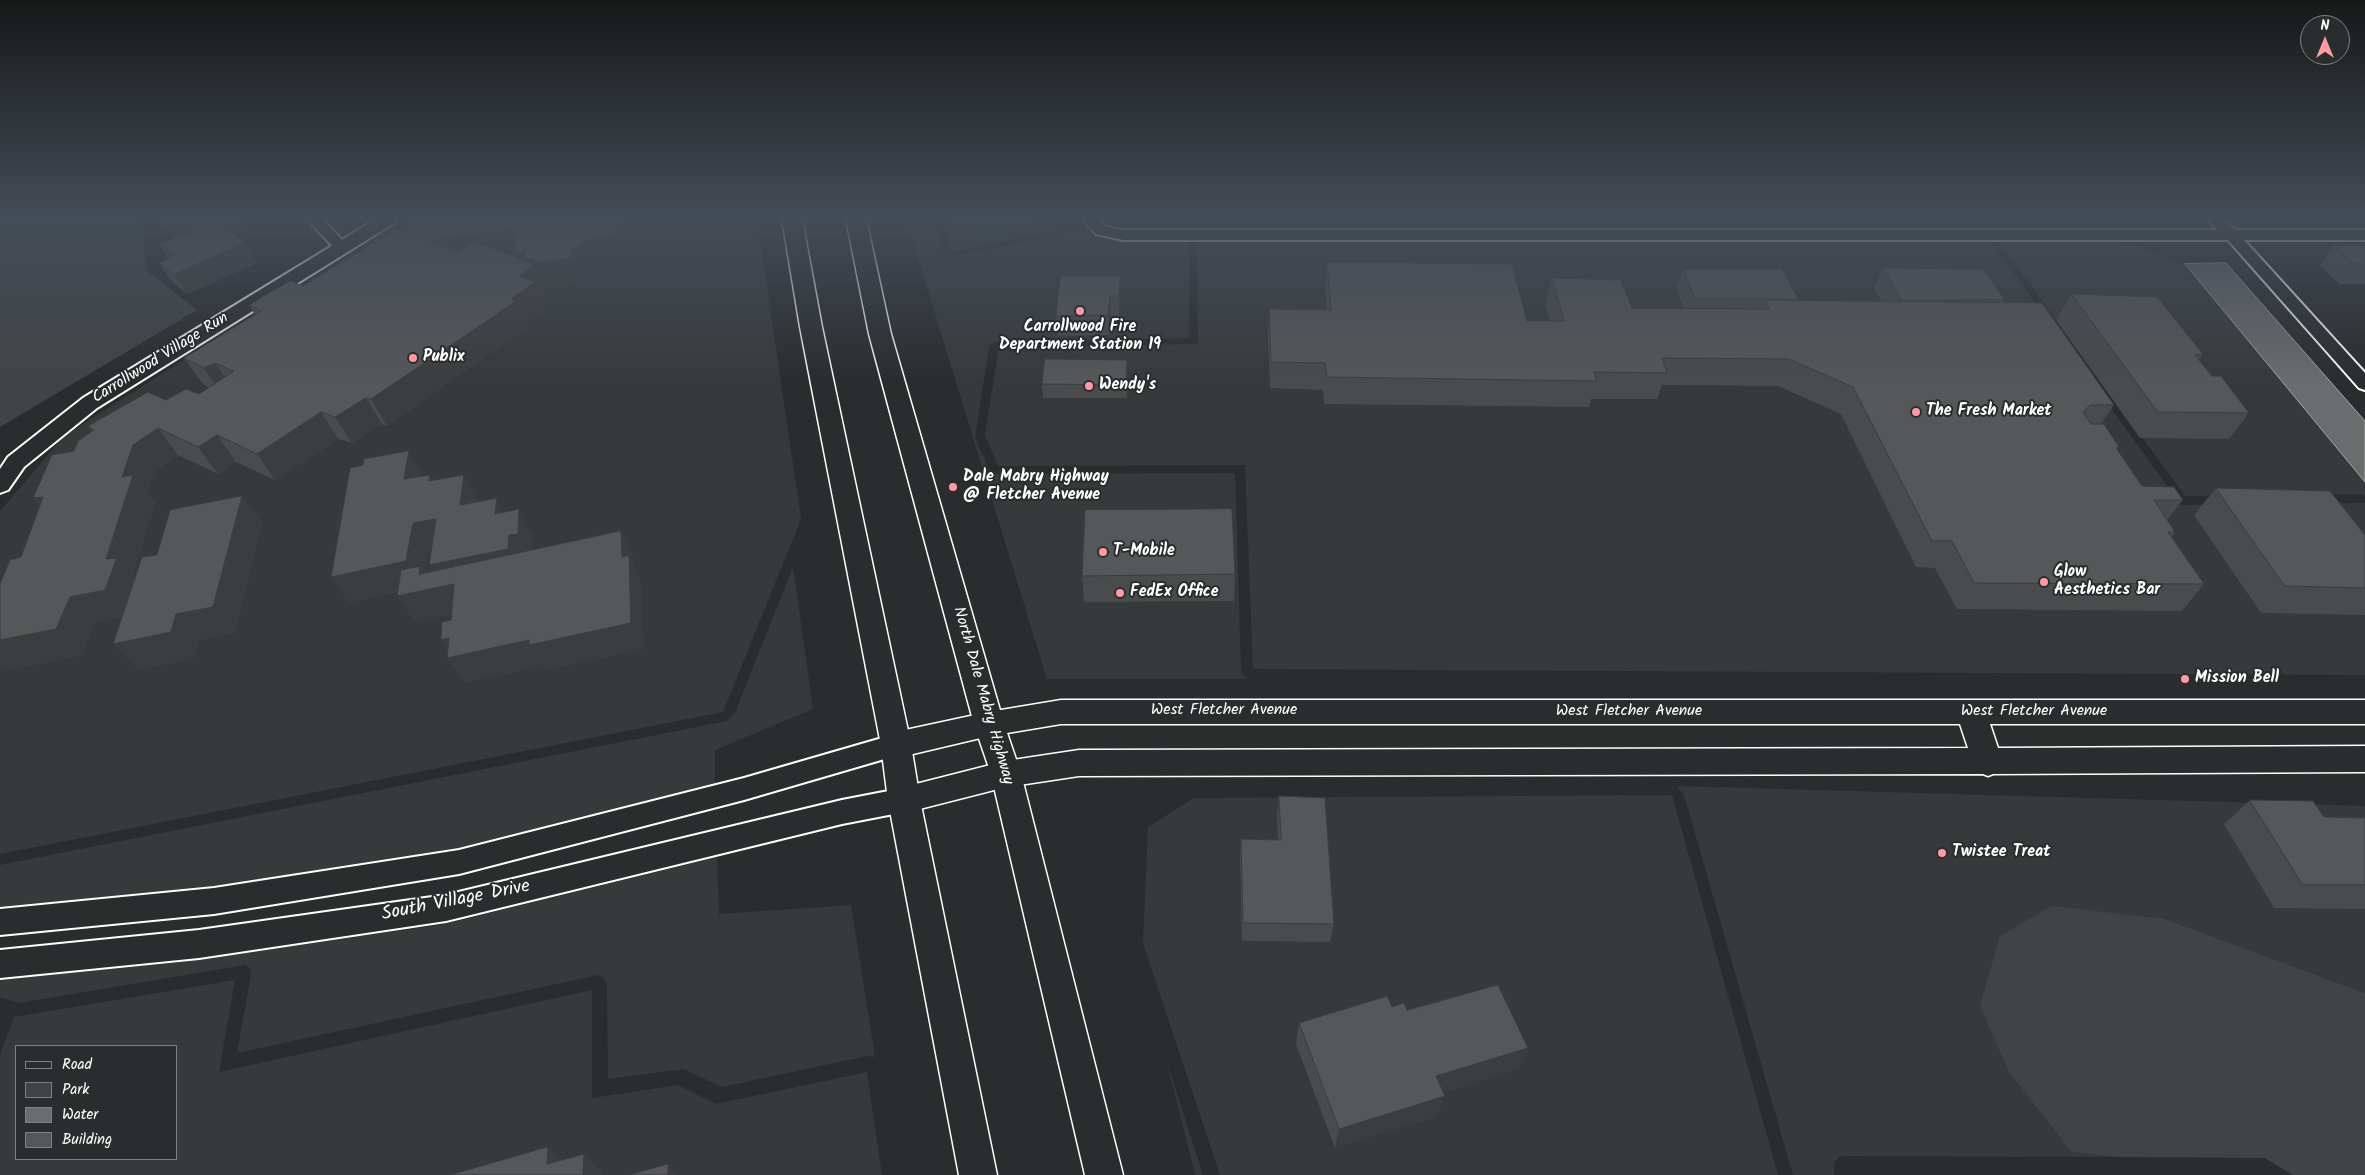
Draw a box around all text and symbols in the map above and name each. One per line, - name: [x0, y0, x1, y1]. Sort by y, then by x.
- north arrow: [2300, 15, 2350, 65]
- text: N: [2321, 15, 2329, 37]
- marker: Carrollwood Fire Department Station 19: [1074, 305, 1086, 317]
- street label: Carrollwood Village Run: [89, 309, 233, 409]
- place label: Carrollwood Fire Department Station 19: [999, 318, 1161, 356]
- place label: Publix: [423, 348, 465, 368]
- marker: Publix: [407, 352, 419, 364]
- place label: Wendy's: [1099, 376, 1156, 396]
- marker: Wendy's: [1083, 380, 1095, 392]
- place label: The Fresh Market: [1926, 402, 2052, 422]
- marker: The Fresh Market: [1910, 406, 1922, 418]
- place label: Dale Mabry Highway @ Fletcher Avenue: [963, 468, 1109, 506]
- marker: Dale Mabry Highway @ Fletcher Avenue: [947, 481, 959, 493]
- place label: T-Mobile: [1113, 542, 1175, 562]
- marker: T-Mobile: [1097, 546, 1109, 558]
- place label: Glow Aesthetics Bar: [2054, 563, 2160, 601]
- marker: Glow Aesthetics Bar: [2038, 576, 2050, 588]
- place label: FedEx Office: [1130, 583, 1218, 603]
- marker: FedEx Office: [1114, 587, 1126, 599]
- street label: North Dale Mabry Highway: [947, 605, 1017, 787]
- place label: Mission Bell: [2195, 669, 2279, 689]
- marker: Mission Bell: [2179, 673, 2191, 685]
- street label: West Fletcher Avenue: [1151, 701, 1297, 721]
- street label: West Fletcher Avenue: [1556, 702, 1702, 722]
- street label: West Fletcher Avenue: [1961, 702, 2107, 722]
- place label: Twistee Treat: [1952, 843, 2050, 863]
- marker: Twistee Treat: [1936, 847, 1948, 859]
- street label: South Village Drive: [380, 876, 532, 928]
- legend: [15, 1045, 178, 1160]
- text: Road: [62, 1053, 92, 1077]
- text: Park: [62, 1078, 89, 1102]
- text: Water: [62, 1103, 98, 1127]
- text: Building: [62, 1128, 112, 1152]

